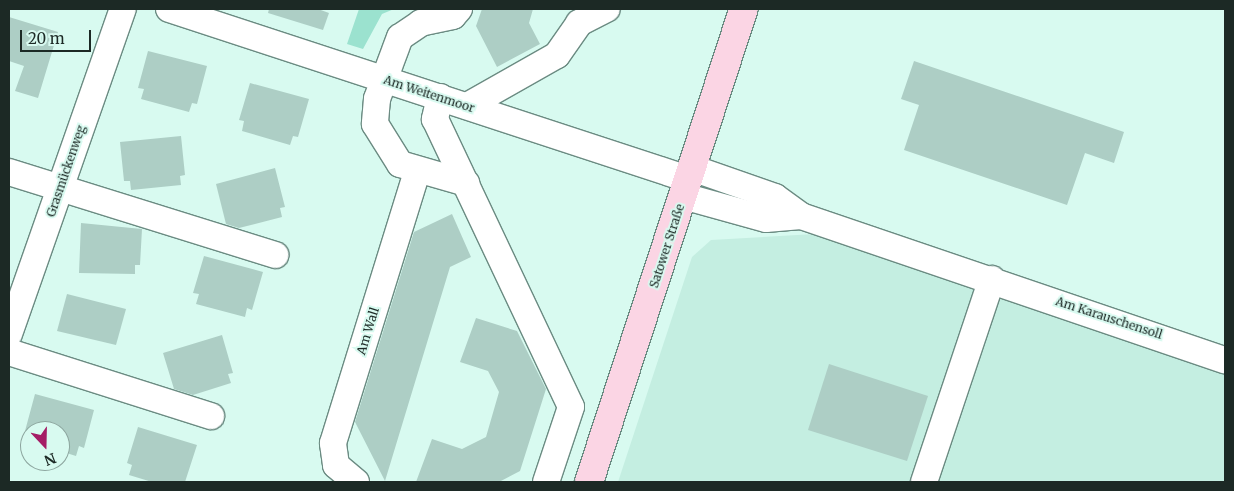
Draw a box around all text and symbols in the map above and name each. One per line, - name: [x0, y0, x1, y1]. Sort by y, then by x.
- scale bar: [22, 20, 94, 52]
- text: 20 m: [28, 29, 65, 48]
- street label: Am Weitenmoor: [382, 73, 476, 115]
- street label: Grasmückenweg: [44, 123, 88, 219]
- street label: Satower Straße: [647, 202, 687, 290]
- street label: Am Karauschensoll: [1054, 294, 1164, 342]
- street label: Am Wall: [354, 306, 382, 356]
- north arrow: [20, 421, 70, 471]
- text: N: [42, 449, 58, 469]

